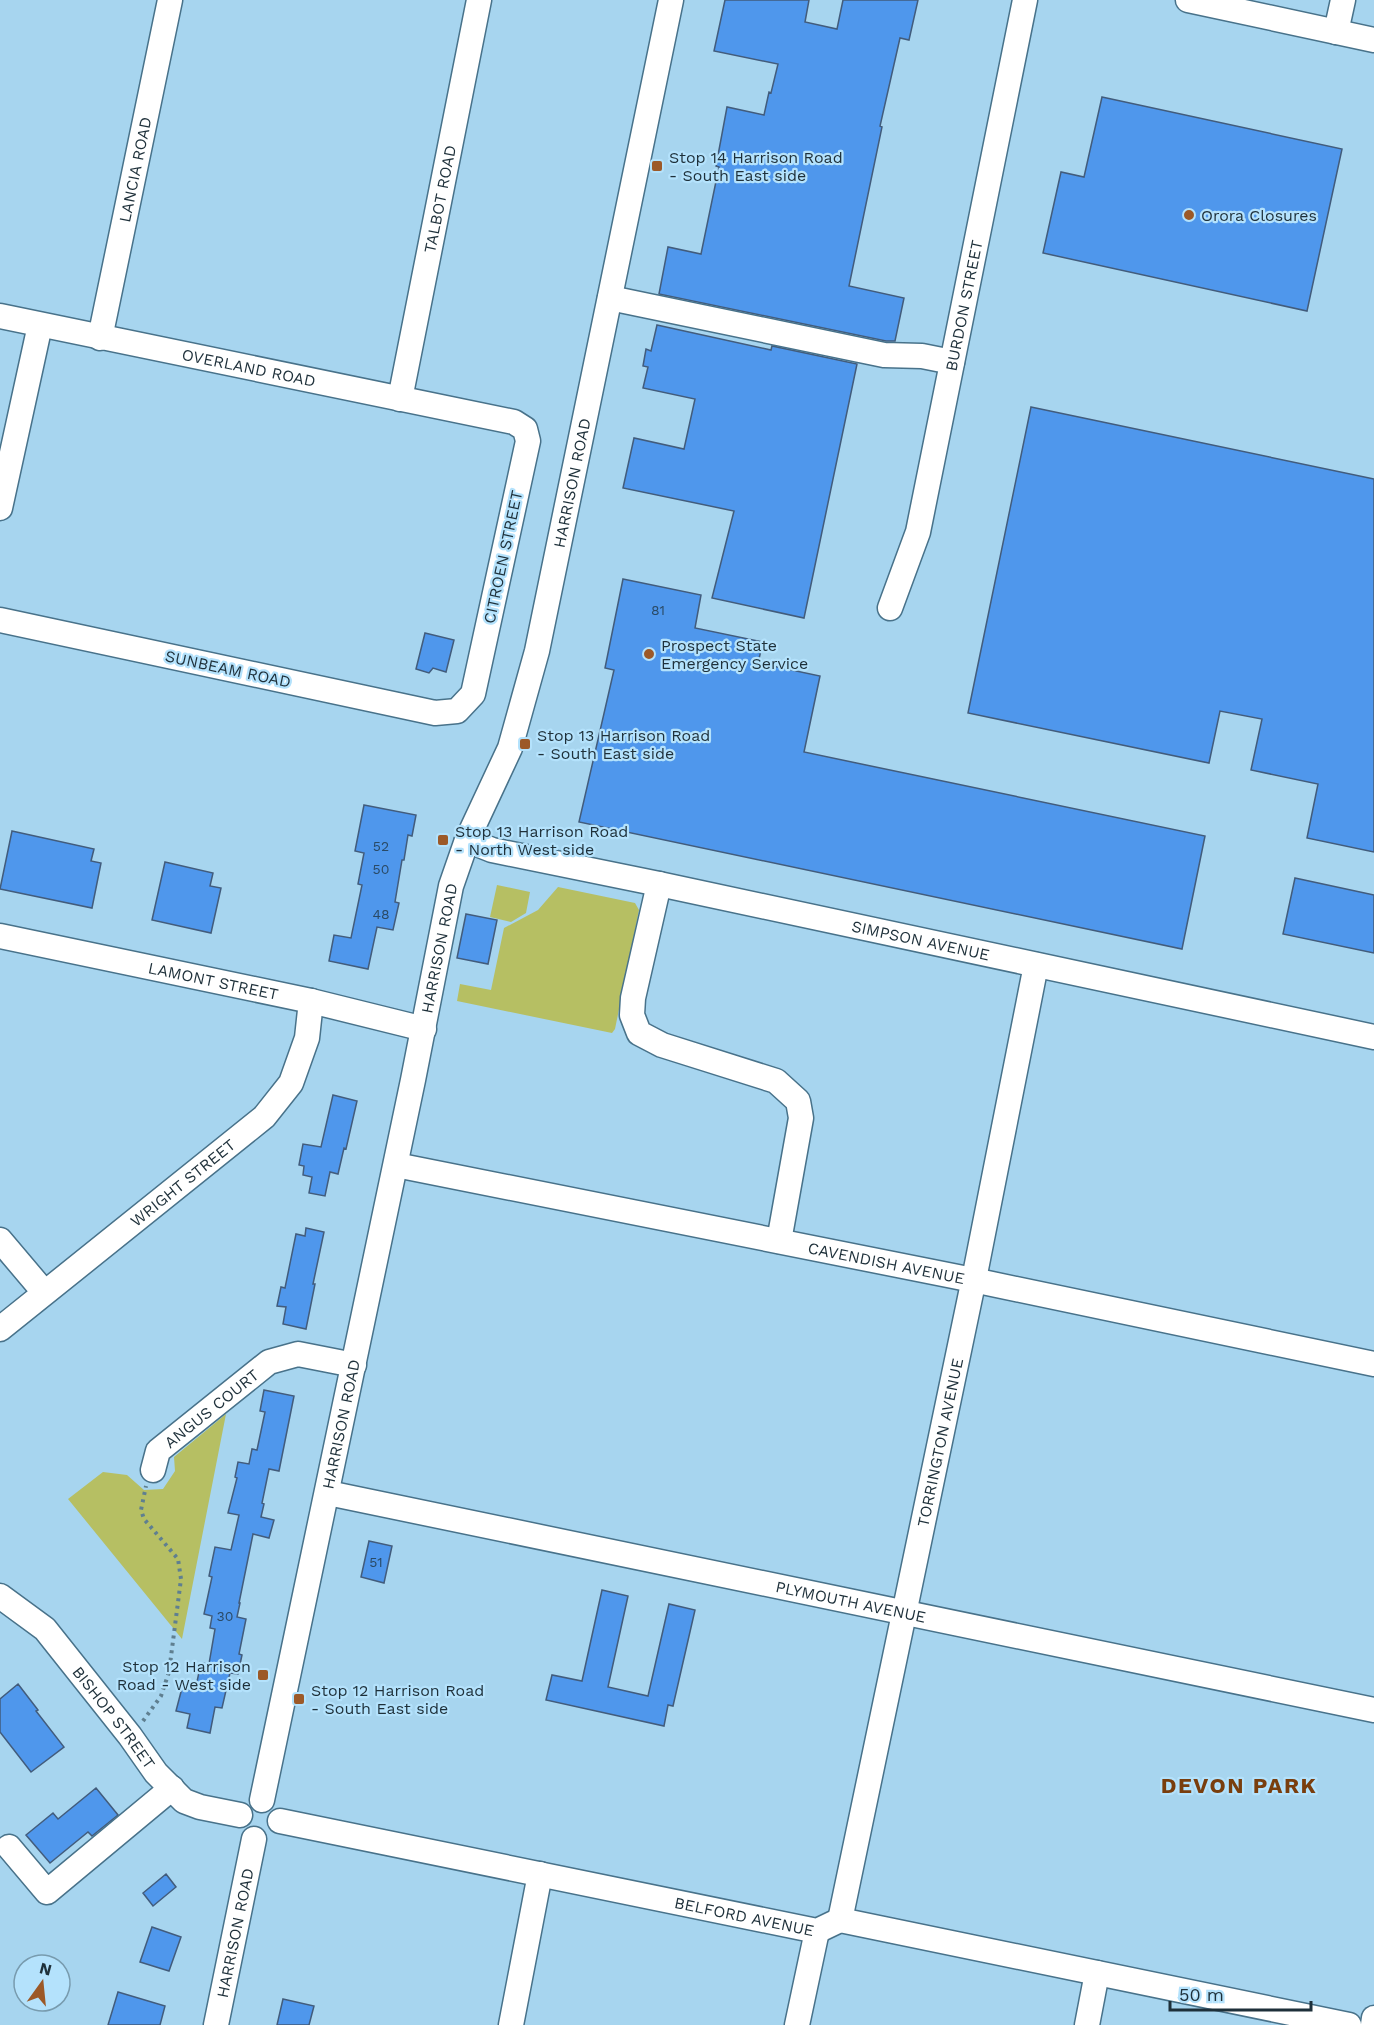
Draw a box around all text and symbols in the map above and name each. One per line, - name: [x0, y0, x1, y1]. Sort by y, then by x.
- street label: LANCIA ROAD: [115, 115, 155, 224]
- street label: TALBOT ROAD: [420, 143, 460, 254]
- place label: Stop 14 Harrison Road - South East side: [669, 148, 843, 185]
- marker: Stop 14 Harrison Road - South East side: [650, 159, 664, 173]
- place label: Orora Closures: [1201, 206, 1317, 225]
- marker: Orora Closures: [1182, 208, 1196, 222]
- street label: BURDON STREET: [941, 238, 986, 373]
- street label: OVERLAND ROAD: [180, 344, 317, 390]
- street label: HARRISON ROAD: [549, 416, 594, 549]
- street label: CITROEN STREET: [480, 488, 526, 625]
- house number: 81: [651, 602, 665, 618]
- place label: Prospect State Emergency Service: [661, 636, 808, 673]
- street label: SUNBEAM ROAD: [163, 646, 293, 692]
- marker: Prospect State Emergency Service: [642, 647, 656, 661]
- place label: Stop 13 Harrison Road - South East side: [537, 726, 710, 763]
- marker: Stop 13 Harrison Road - South East side: [518, 737, 532, 751]
- place label: Stop 13 Harrison Road - North West side: [455, 822, 628, 859]
- marker: Stop 13 Harrison Road - North West side: [436, 833, 450, 847]
- house number: 52: [373, 838, 389, 854]
- house number: 50: [373, 861, 389, 877]
- street label: HARRISON ROAD: [417, 882, 461, 1015]
- house number: 48: [372, 906, 390, 922]
- street label: SIMPSON AVENUE: [850, 916, 992, 964]
- street label: LAMONT STREET: [147, 958, 280, 1004]
- street label: WRIGHT STREET: [126, 1134, 239, 1230]
- street label: CAVENDISH AVENUE: [806, 1238, 966, 1288]
- street label: TORRINGTON AVENUE: [913, 1356, 967, 1528]
- street label: HARRISON ROAD: [318, 1358, 364, 1491]
- street label: ANGUS COURT: [160, 1365, 262, 1452]
- house number: 51: [369, 1554, 383, 1570]
- street label: PLYMOUTH AVENUE: [774, 1577, 928, 1626]
- house number: 30: [217, 1608, 233, 1624]
- place label: Stop 12 Harrison Road - West side: [117, 1657, 251, 1694]
- street label: BISHOP STREET: [69, 1662, 160, 1773]
- marker: Stop 12 Harrison Road - West side: [256, 1668, 270, 1682]
- place label: Stop 12 Harrison Road - South East side: [311, 1681, 484, 1718]
- marker: Stop 12 Harrison Road - South East side: [292, 1692, 306, 1706]
- district label: DEVON PARK: [1161, 1773, 1317, 1798]
- street label: HARRISON ROAD: [212, 1866, 257, 2000]
- street label: BELFORD AVENUE: [673, 1893, 816, 1940]
- north arrow: [12, 1953, 72, 2013]
- text: N: [38, 1958, 54, 1980]
- scale bar: [1170, 1974, 1311, 2012]
- text: 50 m: [1179, 1984, 1224, 2005]

